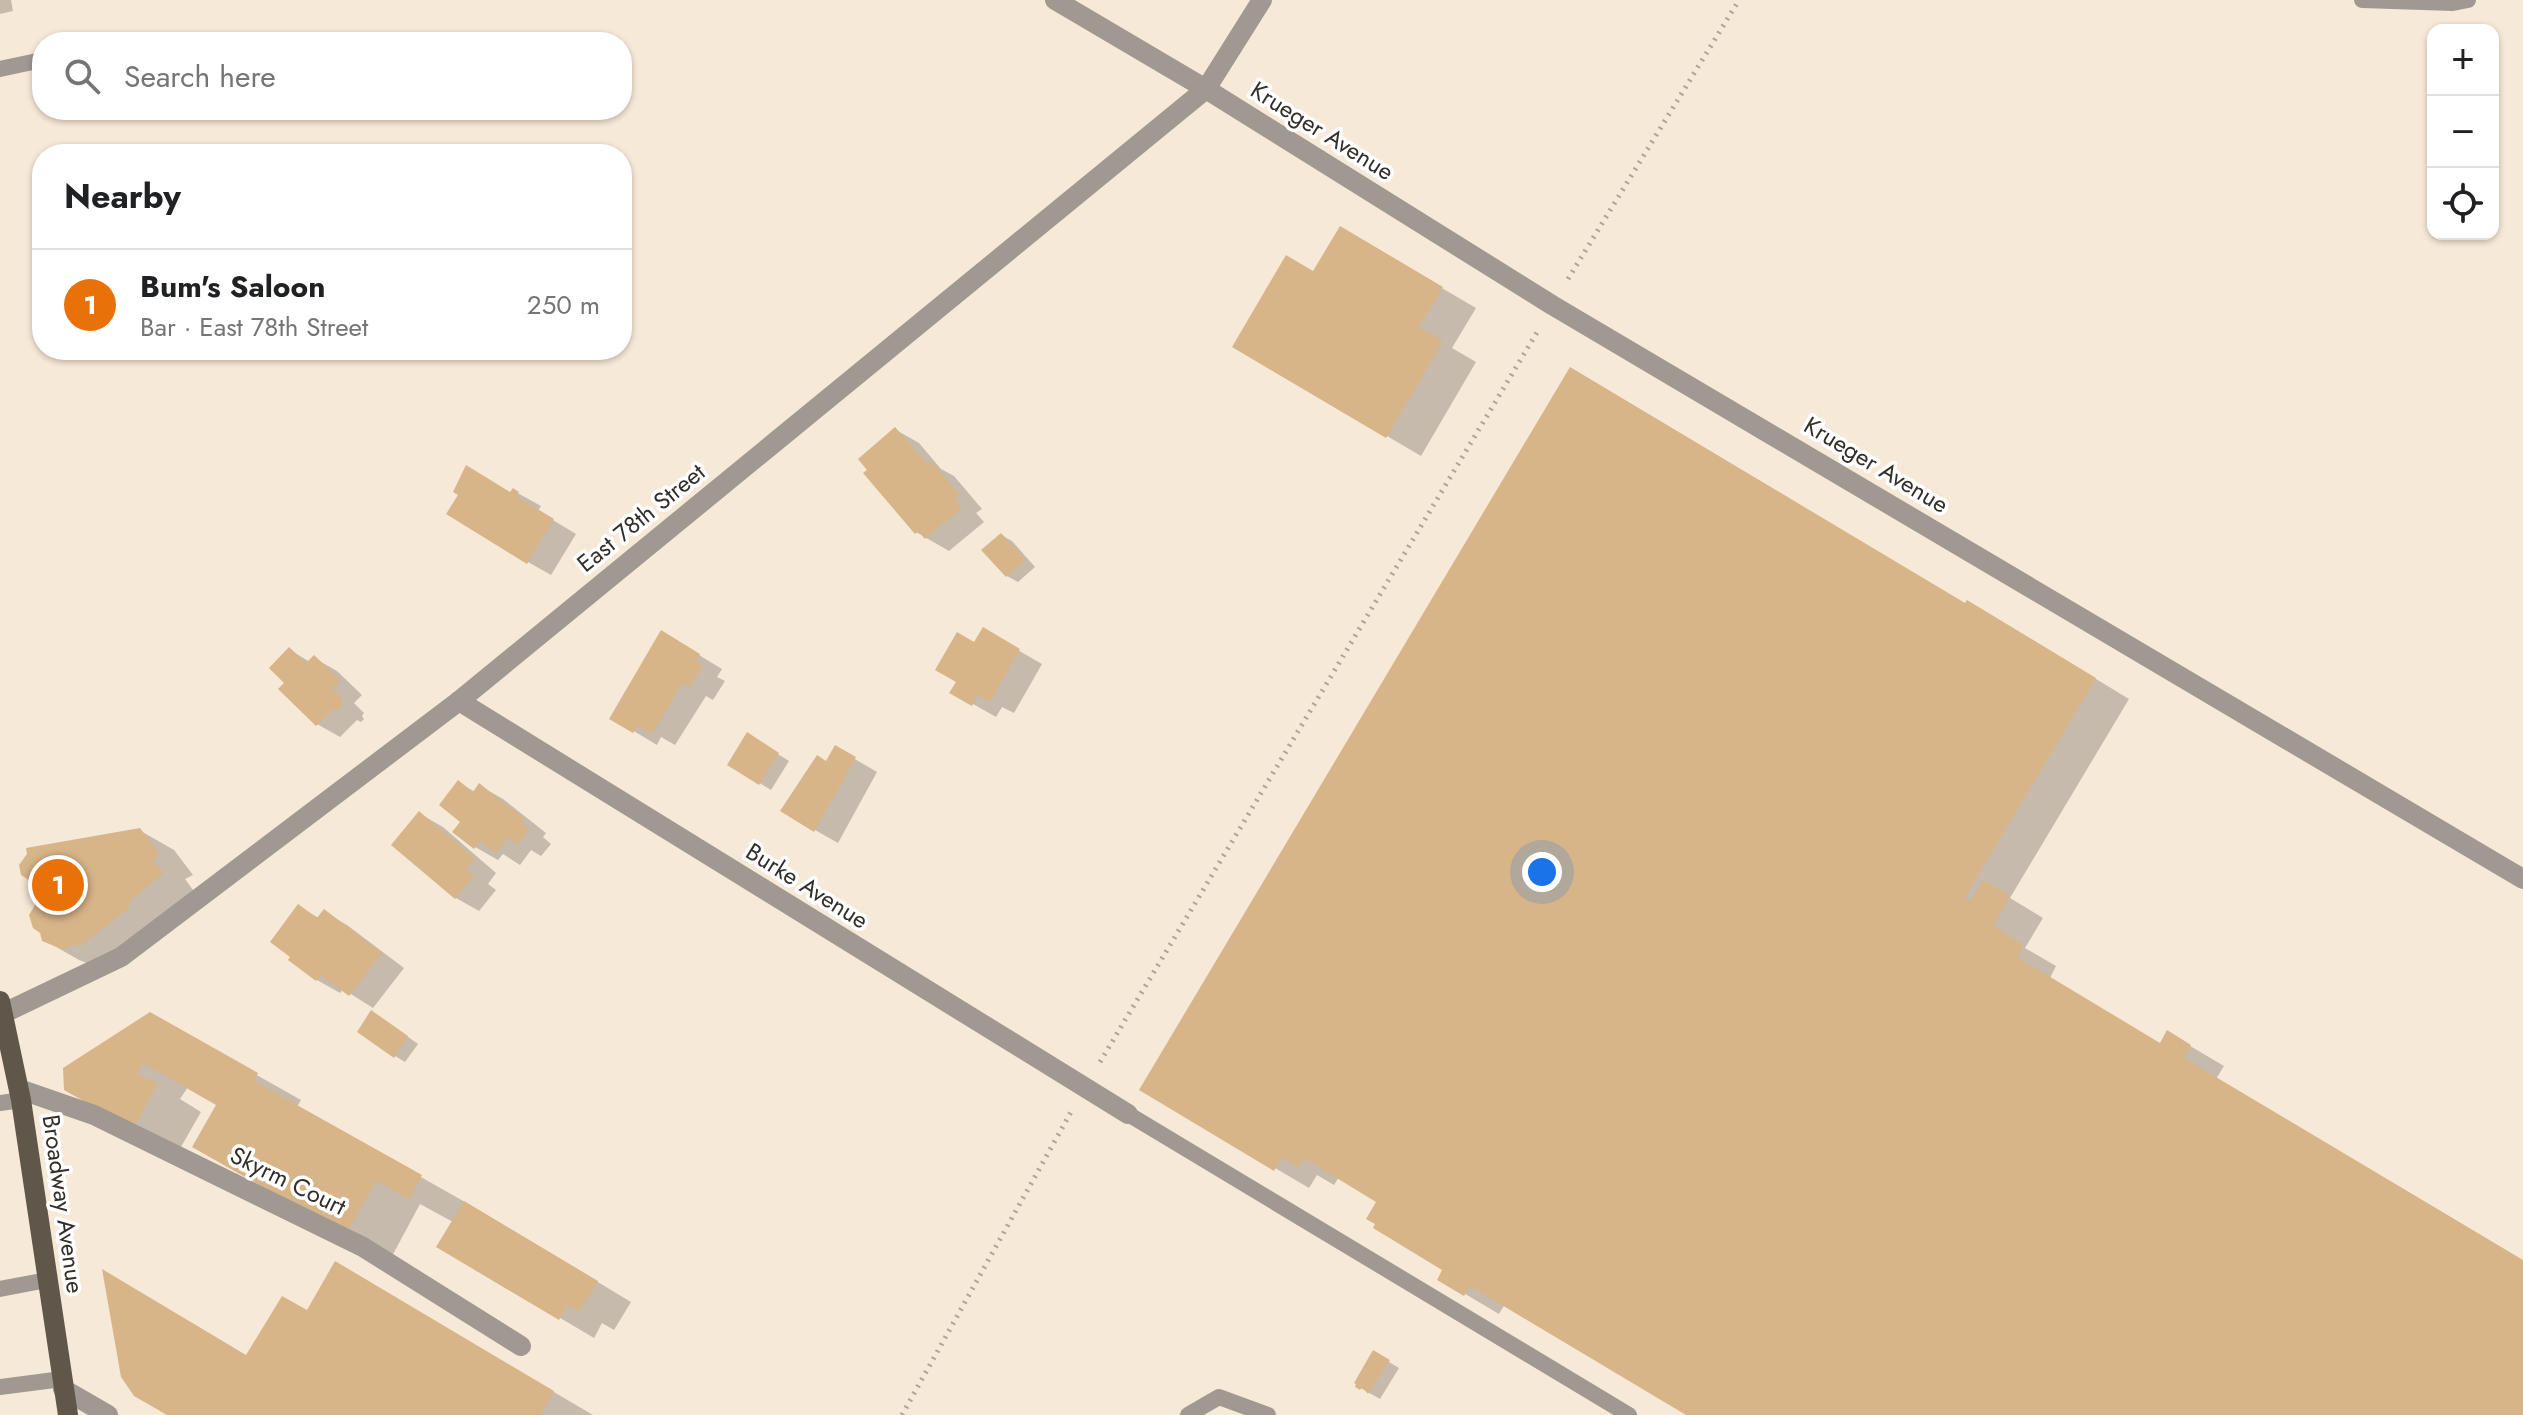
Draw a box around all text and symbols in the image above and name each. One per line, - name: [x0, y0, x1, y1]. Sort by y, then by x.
- map controls: [2427, 24, 2499, 240]
- button: +: [2427, 24, 2499, 96]
- search box: [32, 32, 632, 120]
- icon: search: [60, 54, 104, 98]
- text: Search here: [124, 55, 276, 98]
- street label: Krueger Avenue: [1244, 73, 1401, 189]
- button: −: [2427, 96, 2499, 168]
- button: locate: [2427, 168, 2499, 240]
- text: Nearby: [64, 172, 181, 221]
- text: Bum's Saloon: [140, 265, 325, 308]
- text: 1: [83, 286, 97, 324]
- text: 250 m: [527, 286, 600, 324]
- text: Bar · East 78th Street: [140, 308, 368, 346]
- street label: Krueger Avenue: [1797, 408, 1955, 522]
- street label: East 78th Street: [569, 455, 712, 580]
- street label: Burke Avenue: [739, 834, 875, 937]
- your location: [1522, 852, 1562, 892]
- pin: 1: [32, 855, 84, 915]
- street label: Broadway Avenue: [34, 1112, 93, 1295]
- street label: Skyrm Court: [224, 1137, 352, 1224]

